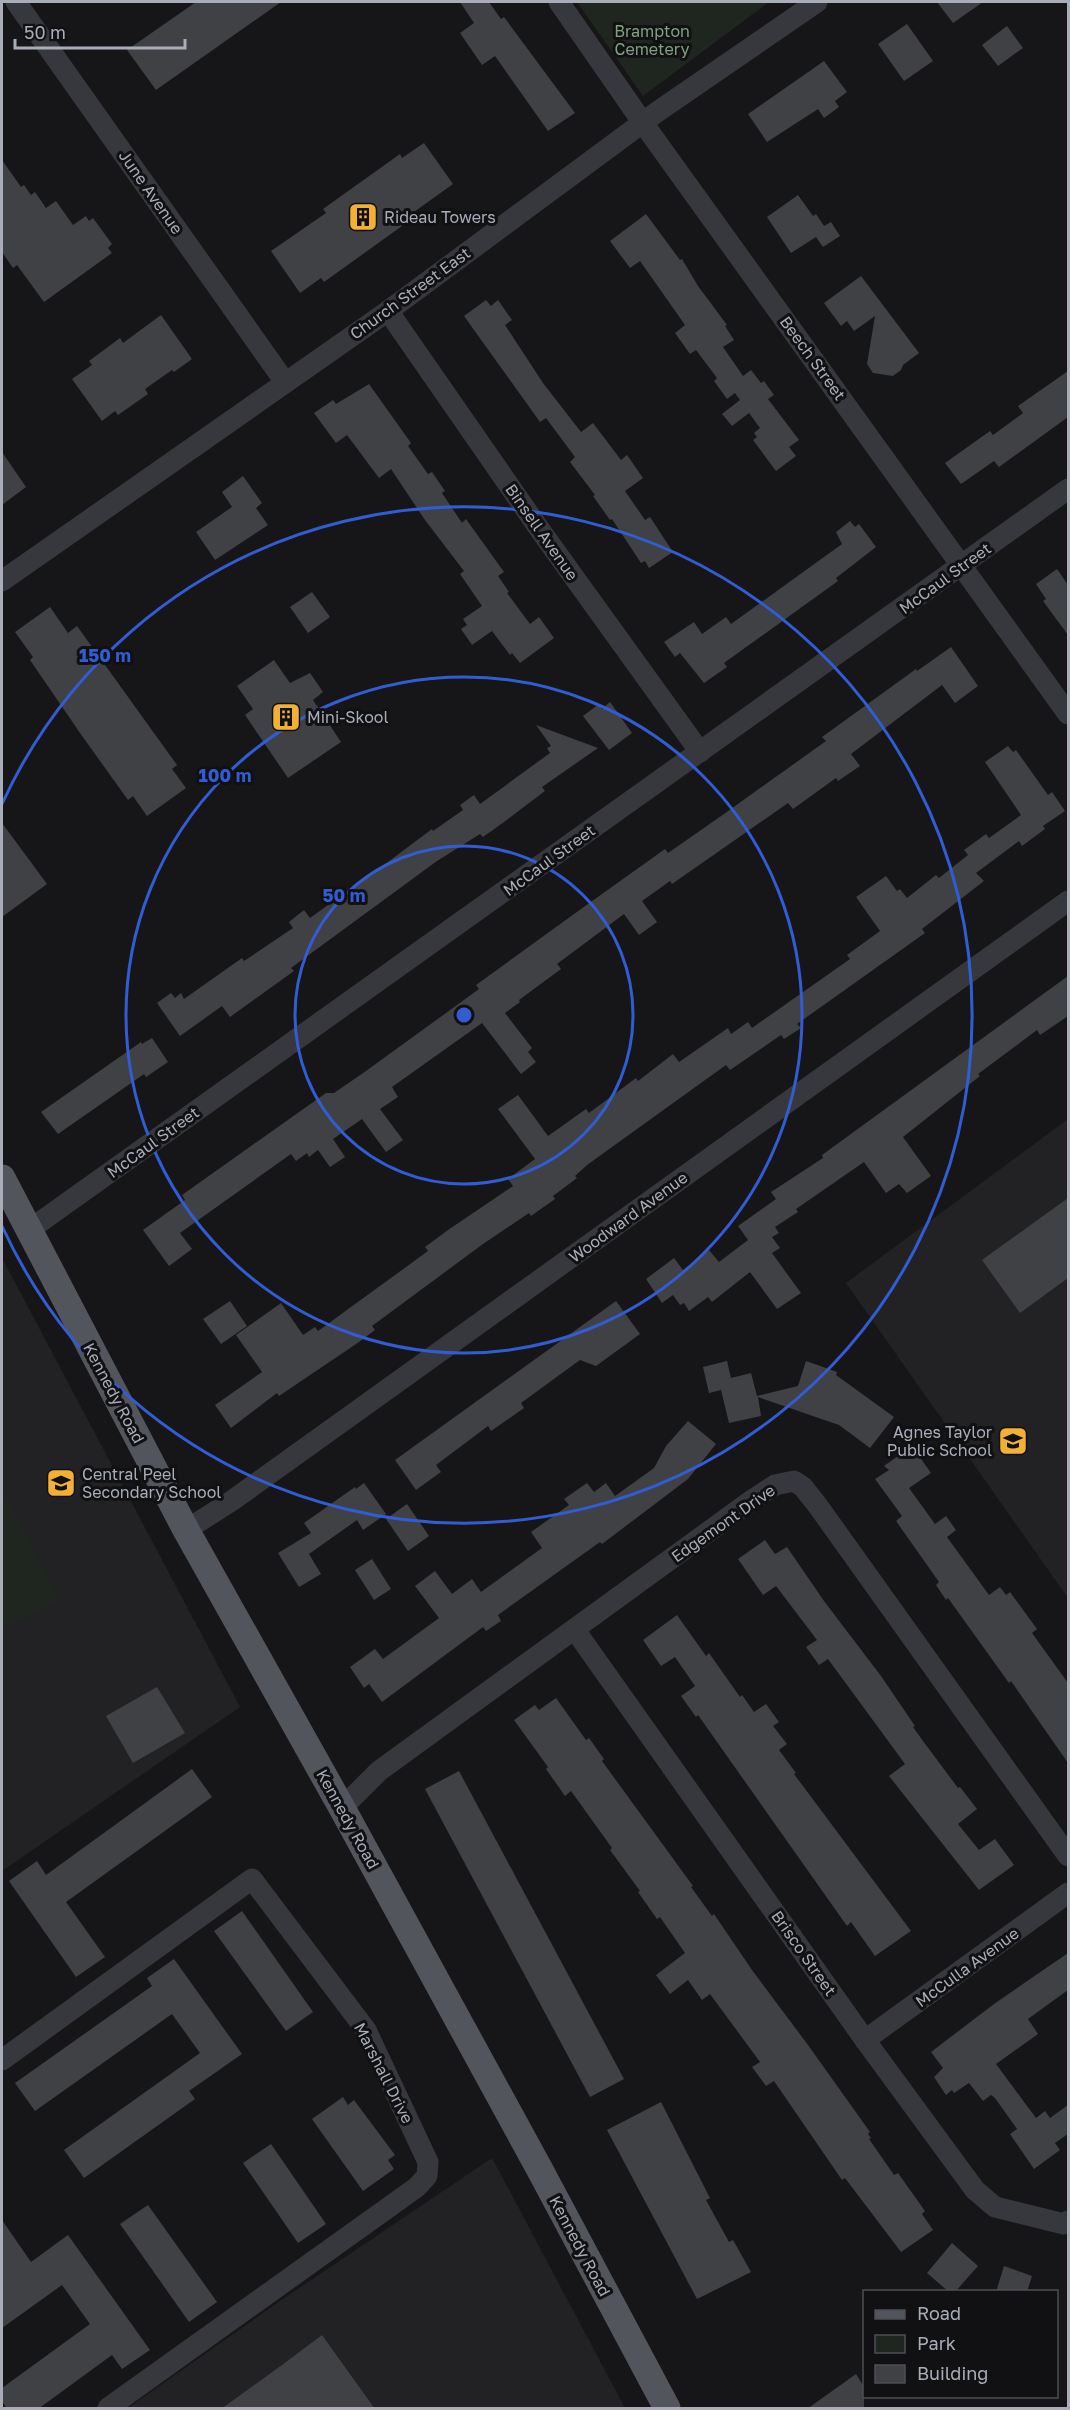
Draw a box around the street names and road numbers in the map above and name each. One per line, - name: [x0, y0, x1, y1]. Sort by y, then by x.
- street label: June Avenue: [115, 146, 187, 238]
- street label: Church Street East: [346, 243, 474, 343]
- street label: Beech Street: [776, 312, 850, 404]
- street label: Binsell Avenue: [501, 480, 583, 584]
- street label: McCaul Street: [895, 538, 995, 618]
- street label: McCaul Street: [499, 820, 599, 900]
- street label: McCaul Street: [103, 1102, 203, 1182]
- street label: Woodward Avenue: [565, 1167, 691, 1267]
- street label: Kennedy Road: [79, 1339, 149, 1447]
- street label: Edgemont Drive: [667, 1480, 779, 1566]
- street label: Kennedy Road: [312, 1766, 384, 1872]
- street label: Brisco Street: [767, 1907, 841, 1999]
- street label: McCulla Avenue: [911, 1923, 1023, 2011]
- street label: Marshall Drive: [350, 2019, 418, 2127]
- street label: Kennedy Road: [545, 2192, 615, 2300]

